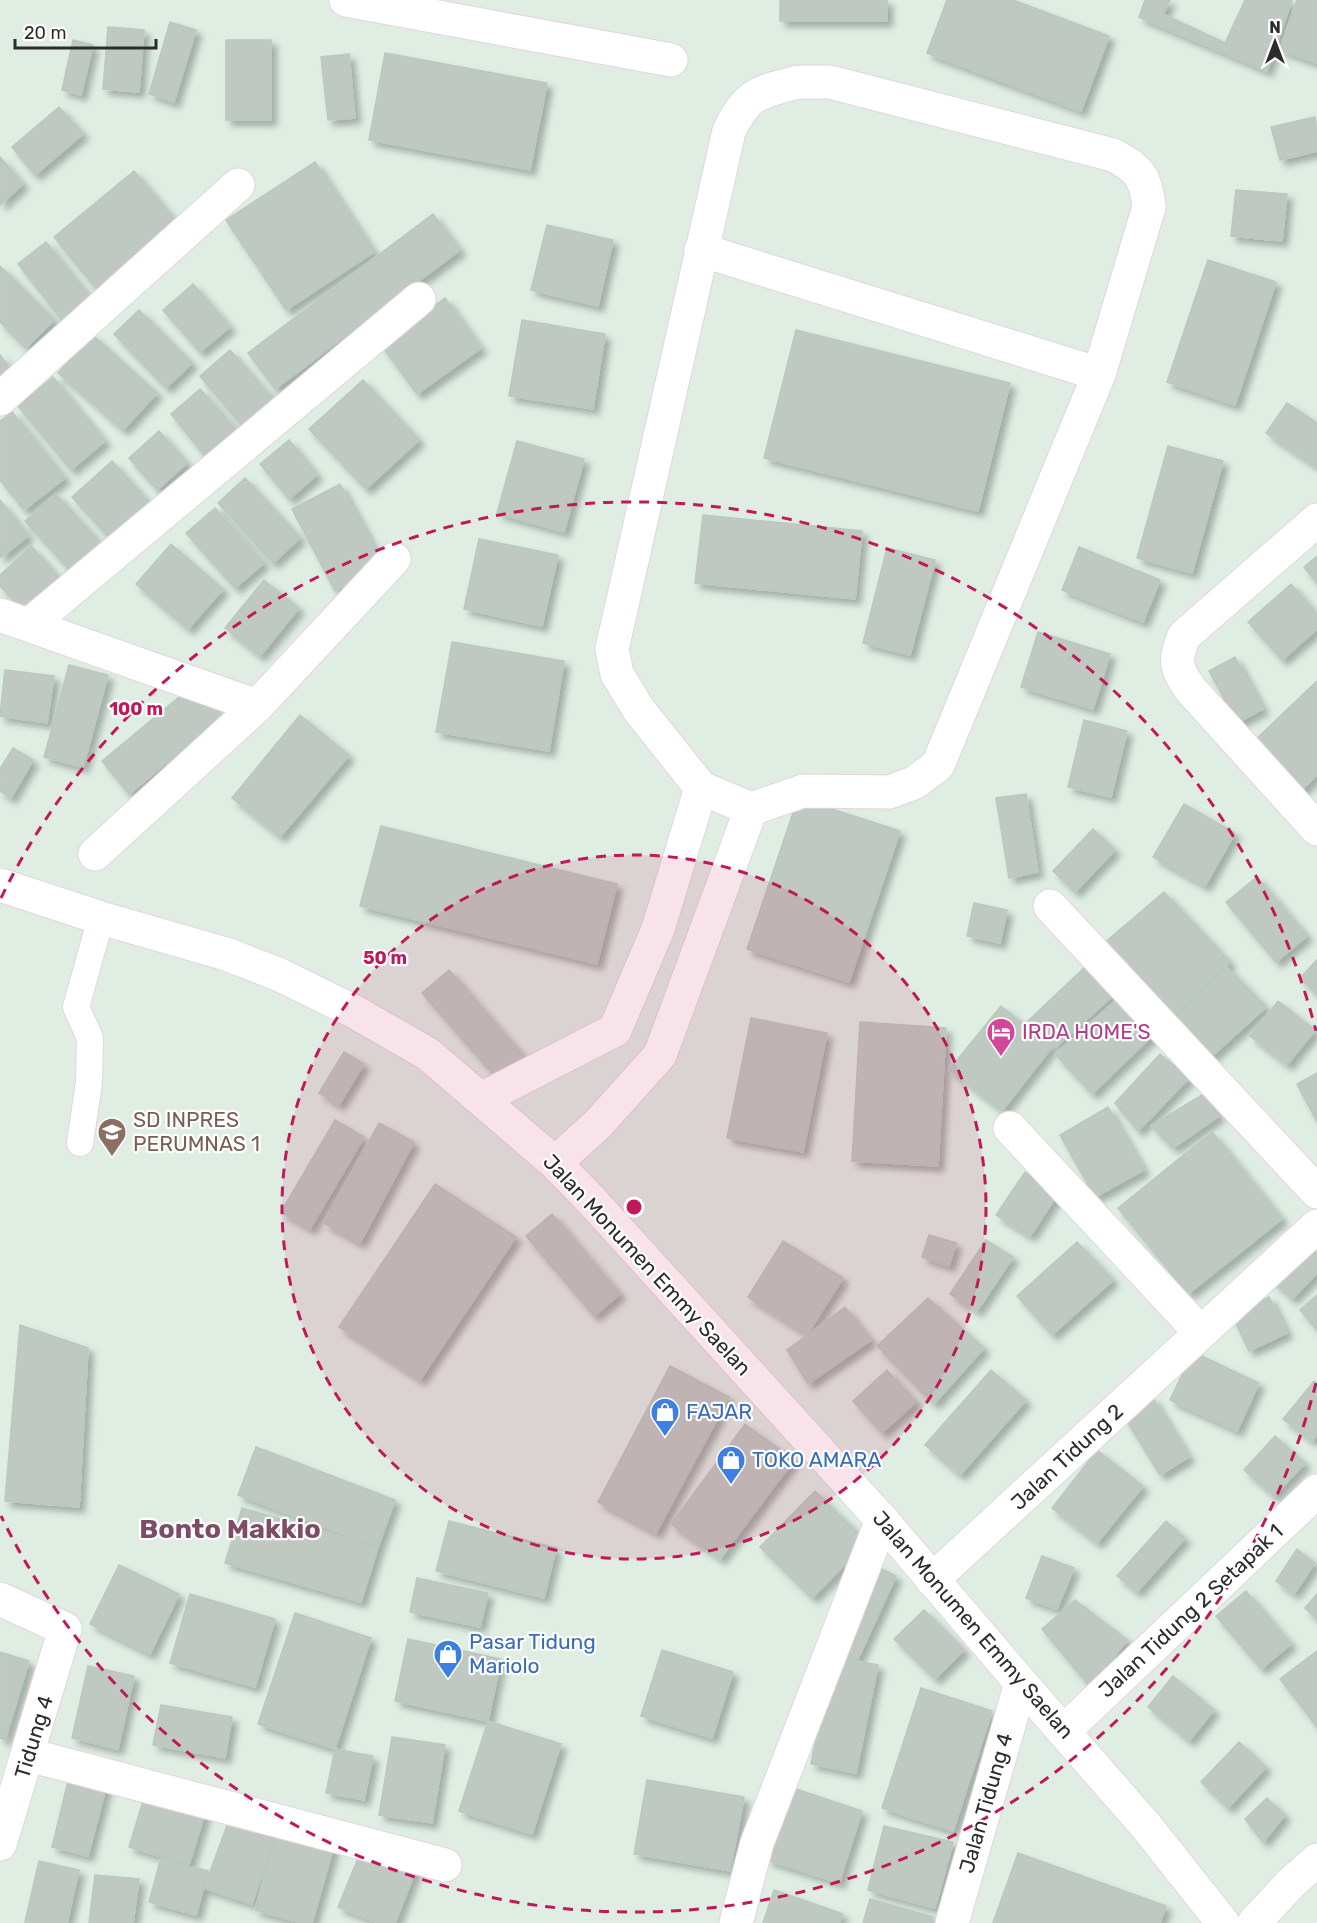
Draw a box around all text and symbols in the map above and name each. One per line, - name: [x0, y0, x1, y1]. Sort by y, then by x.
- scale bar: [15, 12, 156, 50]
- north arrow: [1245, 12, 1305, 72]
- text: N: [1269, 18, 1281, 37]
- text: 20 m: [24, 22, 66, 44]
- text: 100 m: [109, 698, 163, 720]
- text: 50 m: [363, 947, 407, 969]
- hotel icon: IRDA HOME'S: [985, 1016, 1017, 1058]
- place label: IRDA HOME'S: [1022, 1019, 1151, 1044]
- place label: SD INPRES PERUMNAS 1: [133, 1107, 260, 1156]
- school or university icon: SD INPRES PERUMNAS 1: [96, 1116, 128, 1158]
- street label: Jalan Monumen Emmy Saelan: [538, 1149, 757, 1381]
- centre of rings: [624, 1197, 644, 1217]
- shop icon: FAJAR: [649, 1396, 681, 1438]
- street label: Jalan Tidung 2: [1006, 1398, 1128, 1515]
- place label: FAJAR: [686, 1399, 752, 1424]
- shop icon: TOKO AMARA: [715, 1444, 747, 1486]
- place label: TOKO AMARA: [752, 1447, 881, 1472]
- street label: Jalan Monumen Emmy Saelan: [868, 1506, 1079, 1744]
- district label: Bonto Makkio: [139, 1513, 321, 1545]
- street label: Jalan Tidung 2 Setapak 1: [1093, 1519, 1288, 1702]
- place label: Pasar Tidung Mariolo: [469, 1629, 596, 1678]
- shop icon: Pasar Tidung Mariolo: [432, 1638, 464, 1680]
- street label: Tidung 4: [9, 1692, 58, 1782]
- street label: Jalan Tidung 4: [954, 1730, 1017, 1876]

